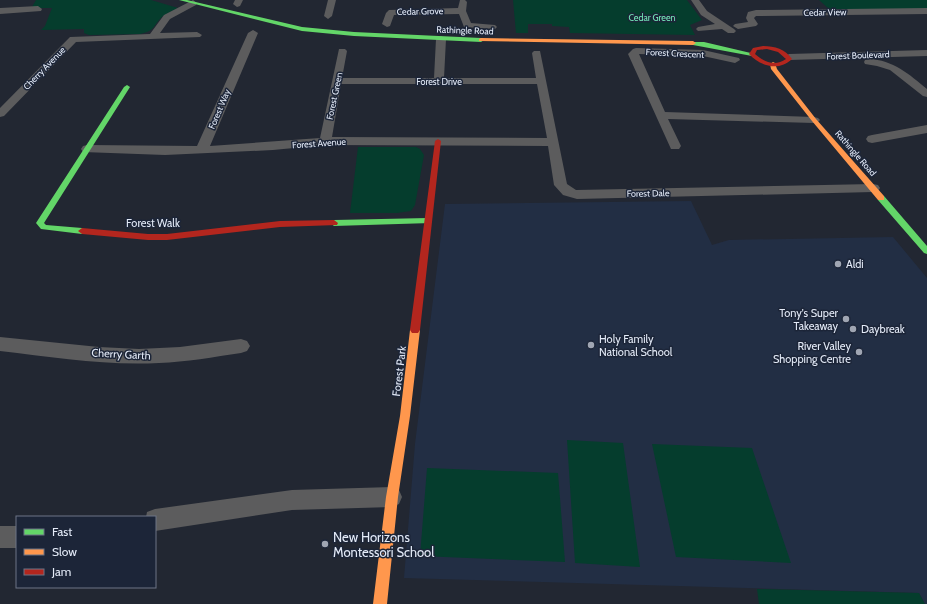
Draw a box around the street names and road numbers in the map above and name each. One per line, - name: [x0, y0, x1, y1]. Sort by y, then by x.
- street label: Cedar Grove: [397, 5, 444, 17]
- street label: Cedar View: [803, 6, 847, 18]
- street label: Rathingle Road: [436, 24, 494, 36]
- street label: Cherry Avenue: [21, 44, 68, 92]
- street label: Forest Crescent: [645, 46, 705, 60]
- street label: Forest Boulevard: [826, 48, 890, 62]
- street label: Forest Green: [324, 71, 344, 121]
- street label: Forest Drive: [416, 76, 462, 87]
- street label: Forest Way: [206, 87, 232, 131]
- street label: Rathingle Road: [833, 128, 879, 178]
- street label: Forest Avenue: [292, 136, 347, 150]
- street label: Forest Dale: [626, 187, 670, 199]
- street label: Forest Walk: [126, 216, 180, 230]
- street label: Cherry Garth: [91, 345, 151, 363]
- street label: Forest Park: [389, 345, 409, 397]

